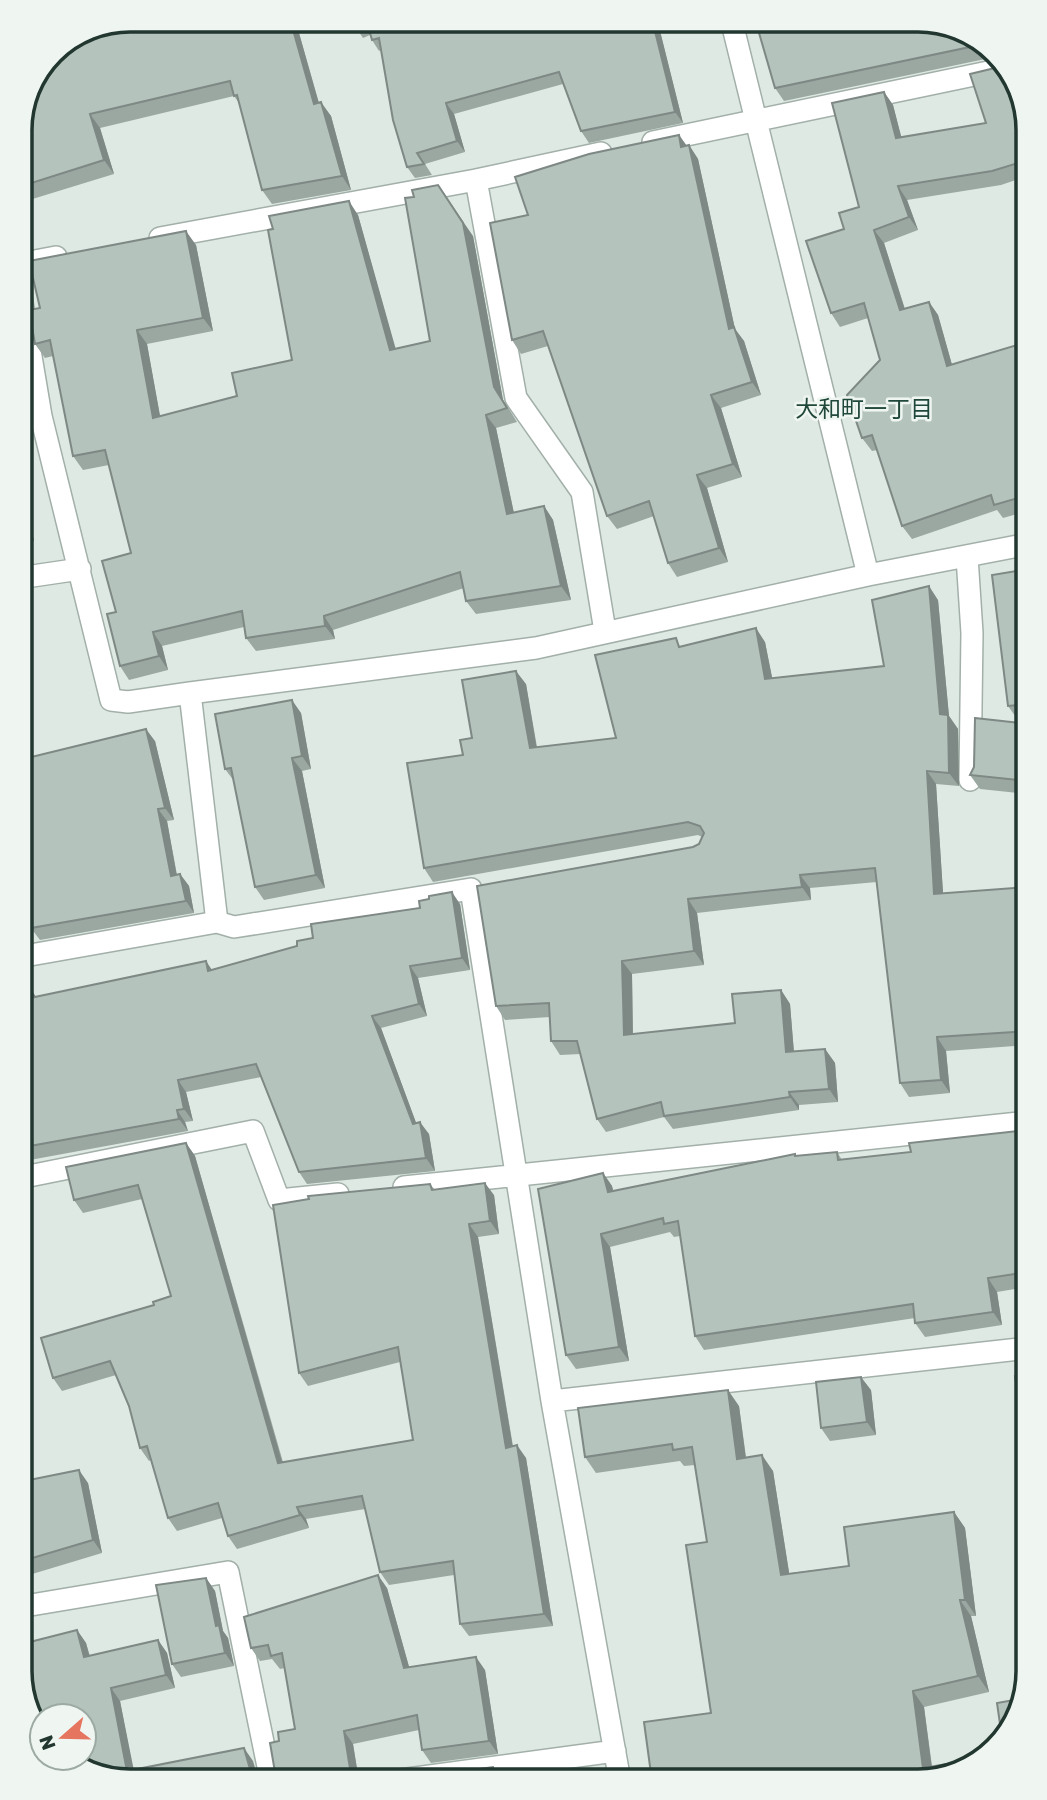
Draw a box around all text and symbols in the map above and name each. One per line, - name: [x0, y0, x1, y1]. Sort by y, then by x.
- district label: 大和町一丁目: [795, 395, 933, 423]
- north arrow: [28, 1702, 98, 1772]
- text: N: [34, 1732, 61, 1753]

